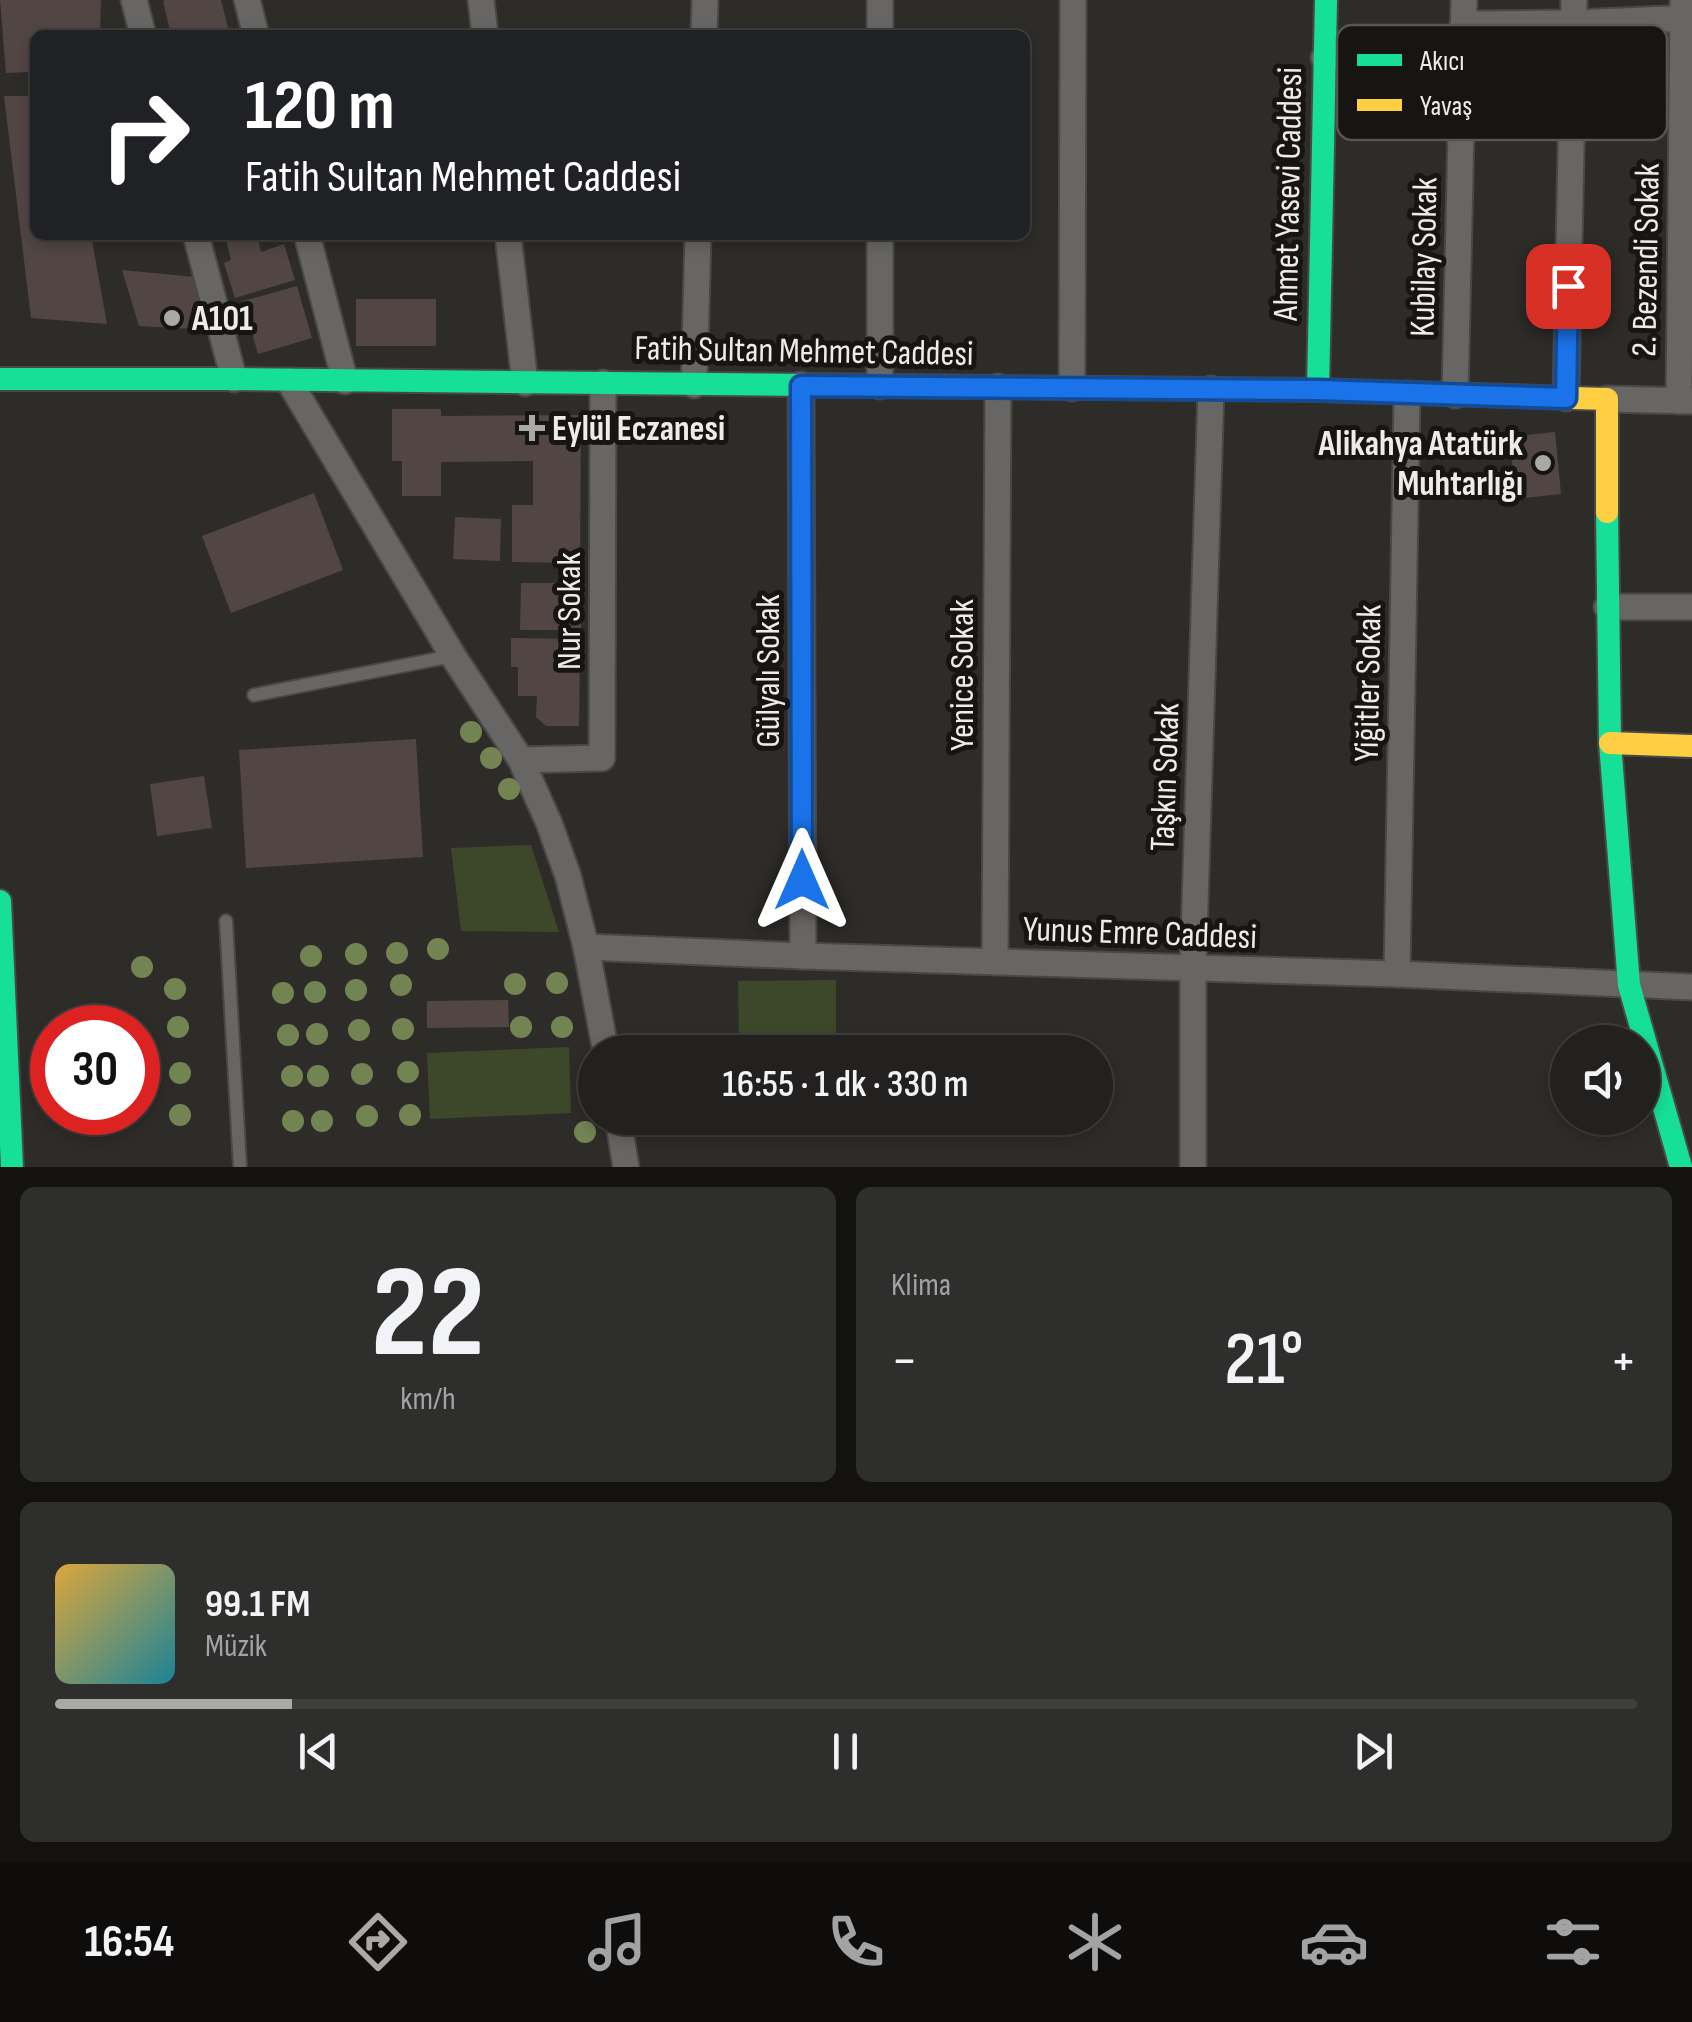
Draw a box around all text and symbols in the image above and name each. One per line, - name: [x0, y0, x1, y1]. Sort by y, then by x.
- legend: [1337, 25, 1667, 140]
- text: Akıcı: [1419, 45, 1464, 78]
- text: 120 m: [245, 65, 395, 149]
- street label: Ahmet Yasevi Caddesi: [1265, 67, 1312, 322]
- icon: right: [80, 70, 210, 200]
- text: Yavaş: [1420, 90, 1472, 123]
- text: Fatih Sultan Mehmet Caddesi: [245, 150, 681, 205]
- street label: 2. Bezendi Sokak: [1623, 162, 1670, 357]
- street label: Kubilay Sokak: [1402, 176, 1447, 337]
- pin: [1526, 244, 1611, 329]
- icon: arrive: [1541, 259, 1596, 314]
- place label: A101: [191, 298, 253, 341]
- marker: A101: [161, 307, 183, 329]
- street label: Fatih Sultan Mehmet Caddesi: [634, 327, 974, 376]
- place label: Eylül Eczanesi: [552, 408, 725, 451]
- marker: Eylül Eczanesi: [521, 417, 543, 439]
- place label: Alikahya Atatürk Muhtarlığı: [1317, 423, 1523, 506]
- marker: Alikahya Atatürk Muhtarlığı: [1532, 452, 1554, 474]
- street label: Nur Sokak: [548, 551, 591, 670]
- street label: Gülyalı Sokak: [747, 594, 790, 748]
- street label: Yenice Sokak: [941, 599, 984, 751]
- street label: Yiğitler Sokak: [1346, 603, 1391, 762]
- street label: Taşkın Sokak: [1141, 702, 1190, 852]
- position arrow: [750, 828, 854, 932]
- street label: Yunus Emre Caddesi: [1022, 908, 1258, 959]
- speed limit sign: 30: [30, 1005, 160, 1135]
- map controls: [1550, 1025, 1660, 1135]
- button: sound: [1550, 1025, 1660, 1135]
- text: 16:55 · 1 dk · 330 m: [723, 1062, 968, 1107]
- text: 22: [371, 1237, 485, 1393]
- text: Klima: [891, 1266, 951, 1305]
- text: 21°: [1224, 1315, 1304, 1406]
- text: −: [891, 1328, 918, 1395]
- text: +: [1610, 1328, 1637, 1395]
- text: km/h: [400, 1380, 456, 1419]
- text: 99.1 FM: [205, 1582, 310, 1627]
- text: Müzik: [205, 1627, 267, 1666]
- icon: previous: [291, 1724, 346, 1779]
- icon: pause: [818, 1724, 873, 1779]
- icon: next: [1346, 1724, 1401, 1779]
- icon: directions: [343, 1907, 413, 1977]
- icon: music: [582, 1907, 652, 1977]
- icon: phone: [821, 1907, 891, 1977]
- icon: climate: [1060, 1907, 1130, 1977]
- icon: car: [1299, 1907, 1369, 1977]
- icon: filters: [1538, 1907, 1608, 1977]
- text: 16:54: [84, 1915, 174, 1970]

